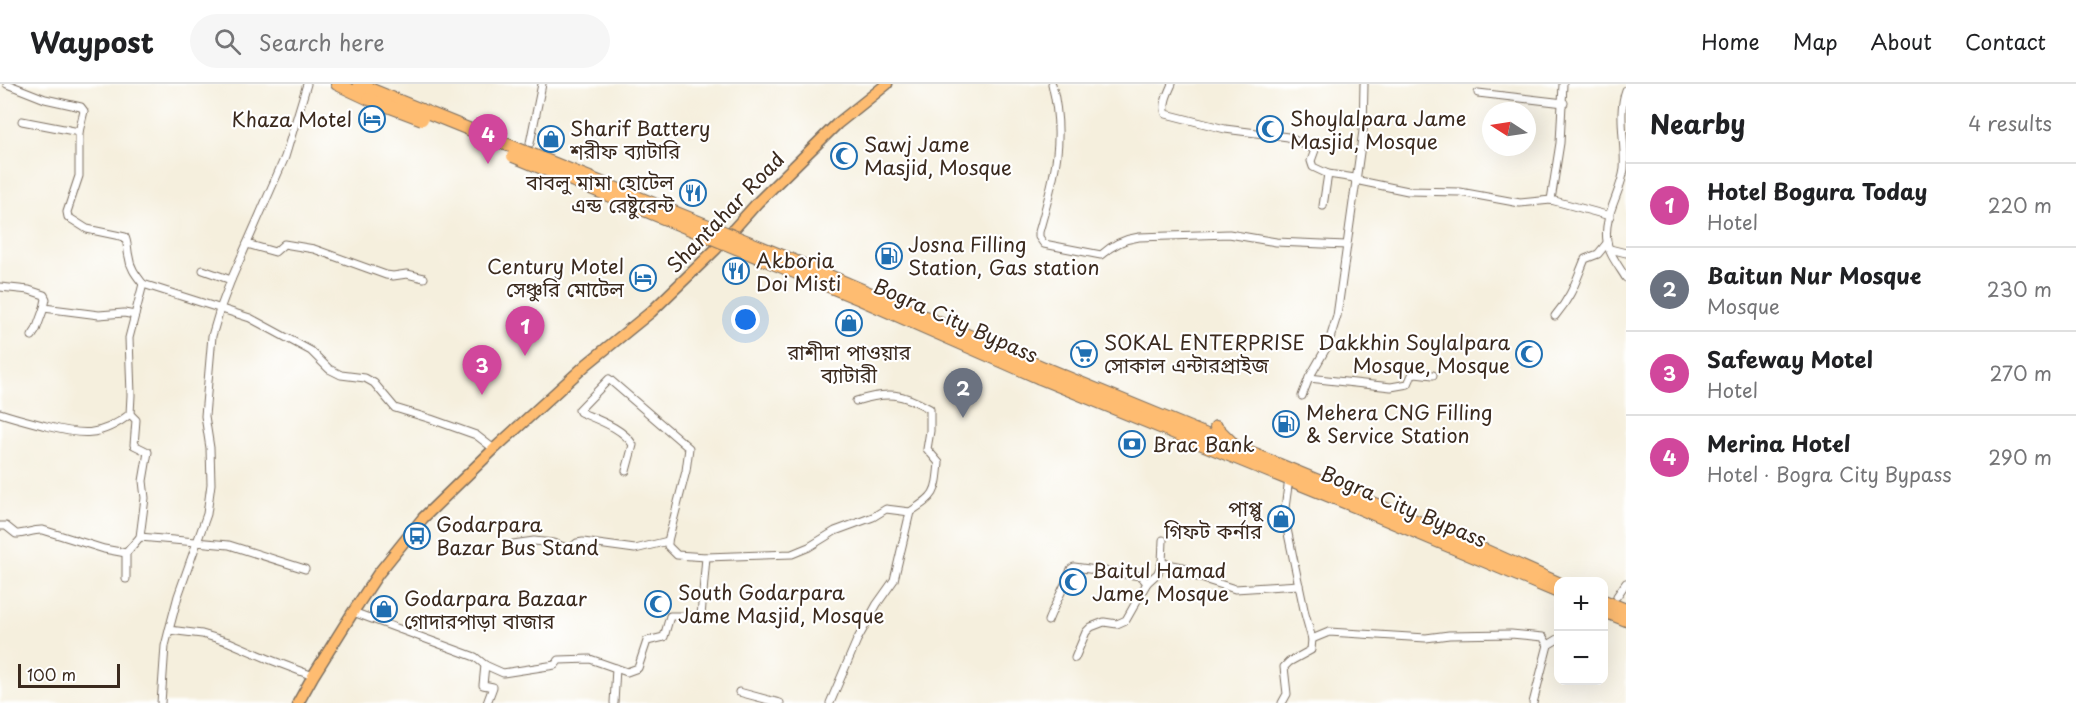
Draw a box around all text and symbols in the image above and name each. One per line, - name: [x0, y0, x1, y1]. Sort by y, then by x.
- search box: [190, 14, 610, 68]
- text: Waypost: [30, 20, 154, 63]
- icon: search: [211, 25, 244, 58]
- text: Search here: [259, 25, 385, 58]
- text: Home: [1701, 25, 1760, 57]
- text: Map: [1793, 25, 1838, 57]
- text: About: [1871, 25, 1932, 57]
- text: Contact: [1965, 25, 2046, 57]
- north arrow: [1482, 102, 1536, 156]
- place label: Shoylalpara Jame Masjid, Mosque: [1290, 103, 1466, 156]
- place label: Khaza Motel: [231, 104, 352, 134]
- hotel icon: Khaza Motel: [357, 104, 387, 134]
- text: Nearby: [1650, 104, 1745, 143]
- text: 4 results: [1968, 108, 2052, 138]
- place label: Sharif Battery শরীফ ব্যাটারি: [569, 113, 711, 166]
- mosque icon: Shoylalpara Jame Masjid, Mosque: [1255, 114, 1285, 144]
- pin: 4: [468, 115, 508, 164]
- shop icon: Sharif Battery শরীফ ব্যাটারি: [536, 124, 566, 154]
- place label: Sawj Jame Masjid, Mosque: [864, 129, 1012, 182]
- mosque icon: Sawj Jame Masjid, Mosque: [829, 141, 859, 171]
- street label: Shantahar Road: [659, 145, 791, 279]
- place label: বাবলু মামা হোটেল এন্ড রেষ্টুরেন্ট: [525, 167, 674, 220]
- text: Hotel Bogura Today: [1707, 174, 1927, 207]
- restaurant icon: বাবলু মামা হোটেল এন্ড রেষ্টুরেন্ট: [678, 178, 708, 208]
- text: 1: [1665, 190, 1674, 220]
- text: 220 m: [1988, 190, 2052, 220]
- text: Hotel: [1707, 207, 1758, 237]
- place label: Josna Filling Station, Gas station: [908, 229, 1099, 282]
- fuel station icon: Josna Filling Station, Gas station: [874, 241, 904, 271]
- place label: Akboria Doi Misti: [756, 245, 841, 298]
- place label: Century Motel সেঞ্চুরি মোটেল: [487, 251, 624, 304]
- restaurant icon: Akboria Doi Misti: [721, 256, 751, 286]
- text: Baitun Nur Mosque: [1707, 258, 1922, 291]
- hotel icon: Century Motel সেঞ্চুরি মোটেল: [628, 263, 658, 293]
- street label: Bogra City Bypass: [869, 270, 1043, 370]
- text: 2: [1662, 274, 1677, 304]
- text: 230 m: [1987, 274, 2052, 304]
- text: Mosque: [1707, 291, 1780, 321]
- your location: [731, 305, 760, 334]
- pin: 1: [506, 306, 544, 356]
- shop icon: রাশীদা পাওয়ার ব্যাটারী: [834, 308, 864, 338]
- place label: SOKAL ENTERPRISE সোকাল এন্টারপ্রাইজ: [1104, 327, 1305, 380]
- place label: Dakkhin Soylalpara Mosque, Mosque: [1318, 327, 1510, 380]
- place label: রাশীদা পাওয়ার ব্যাটারী: [786, 337, 912, 390]
- supermarket icon: SOKAL ENTERPRISE সোকাল এন্টারপ্রাইজ: [1069, 339, 1099, 369]
- mosque icon: Dakkhin Soylalpara Mosque, Mosque: [1514, 339, 1544, 369]
- text: Safeway Motel: [1707, 342, 1873, 375]
- pin: 3: [462, 346, 502, 395]
- text: 3: [1663, 358, 1676, 388]
- text: 270 m: [1989, 358, 2052, 388]
- pin: 2: [944, 368, 982, 418]
- text: Hotel: [1707, 375, 1758, 405]
- place label: Mehera CNG Filling & Service Station: [1306, 397, 1493, 450]
- fuel station icon: Mehera CNG Filling & Service Station: [1271, 409, 1301, 439]
- text: Merina Hotel: [1707, 426, 1850, 459]
- bank icon: Brac Bank: [1117, 429, 1147, 459]
- place label: Brac Bank: [1152, 429, 1255, 459]
- text: 4: [1663, 442, 1676, 472]
- text: 290 m: [1988, 442, 2052, 472]
- street label: Bogra City Bypass: [1317, 458, 1491, 554]
- text: Hotel · Bogra City Bypass: [1707, 459, 1952, 489]
- place label: পাপ্পু গিফট কর্নার: [1163, 493, 1265, 546]
- shop icon: পাপ্পু গিফট কর্নার: [1266, 504, 1296, 534]
- place label: Godarpara Bazar Bus Stand: [436, 509, 599, 562]
- bus stop icon: Godarpara Bazar Bus Stand: [402, 521, 432, 551]
- place label: Baitul Hamad Jame, Mosque: [1092, 555, 1229, 608]
- mosque icon: Baitul Hamad Jame, Mosque: [1058, 567, 1088, 597]
- place label: South Godarpara Jame Masjid, Mosque: [678, 577, 884, 630]
- map controls: [1554, 577, 1608, 685]
- button: +: [1554, 577, 1608, 631]
- place label: Godarpara Bazaar গোদারপাড়া বাজার: [404, 583, 588, 636]
- mosque icon: South Godarpara Jame Masjid, Mosque: [643, 589, 673, 619]
- shop icon: Godarpara Bazaar গোদারপাড়া বাজার: [369, 594, 399, 624]
- button: −: [1554, 631, 1608, 685]
- scale bar: [18, 661, 120, 688]
- text: 100 m: [27, 662, 76, 686]

